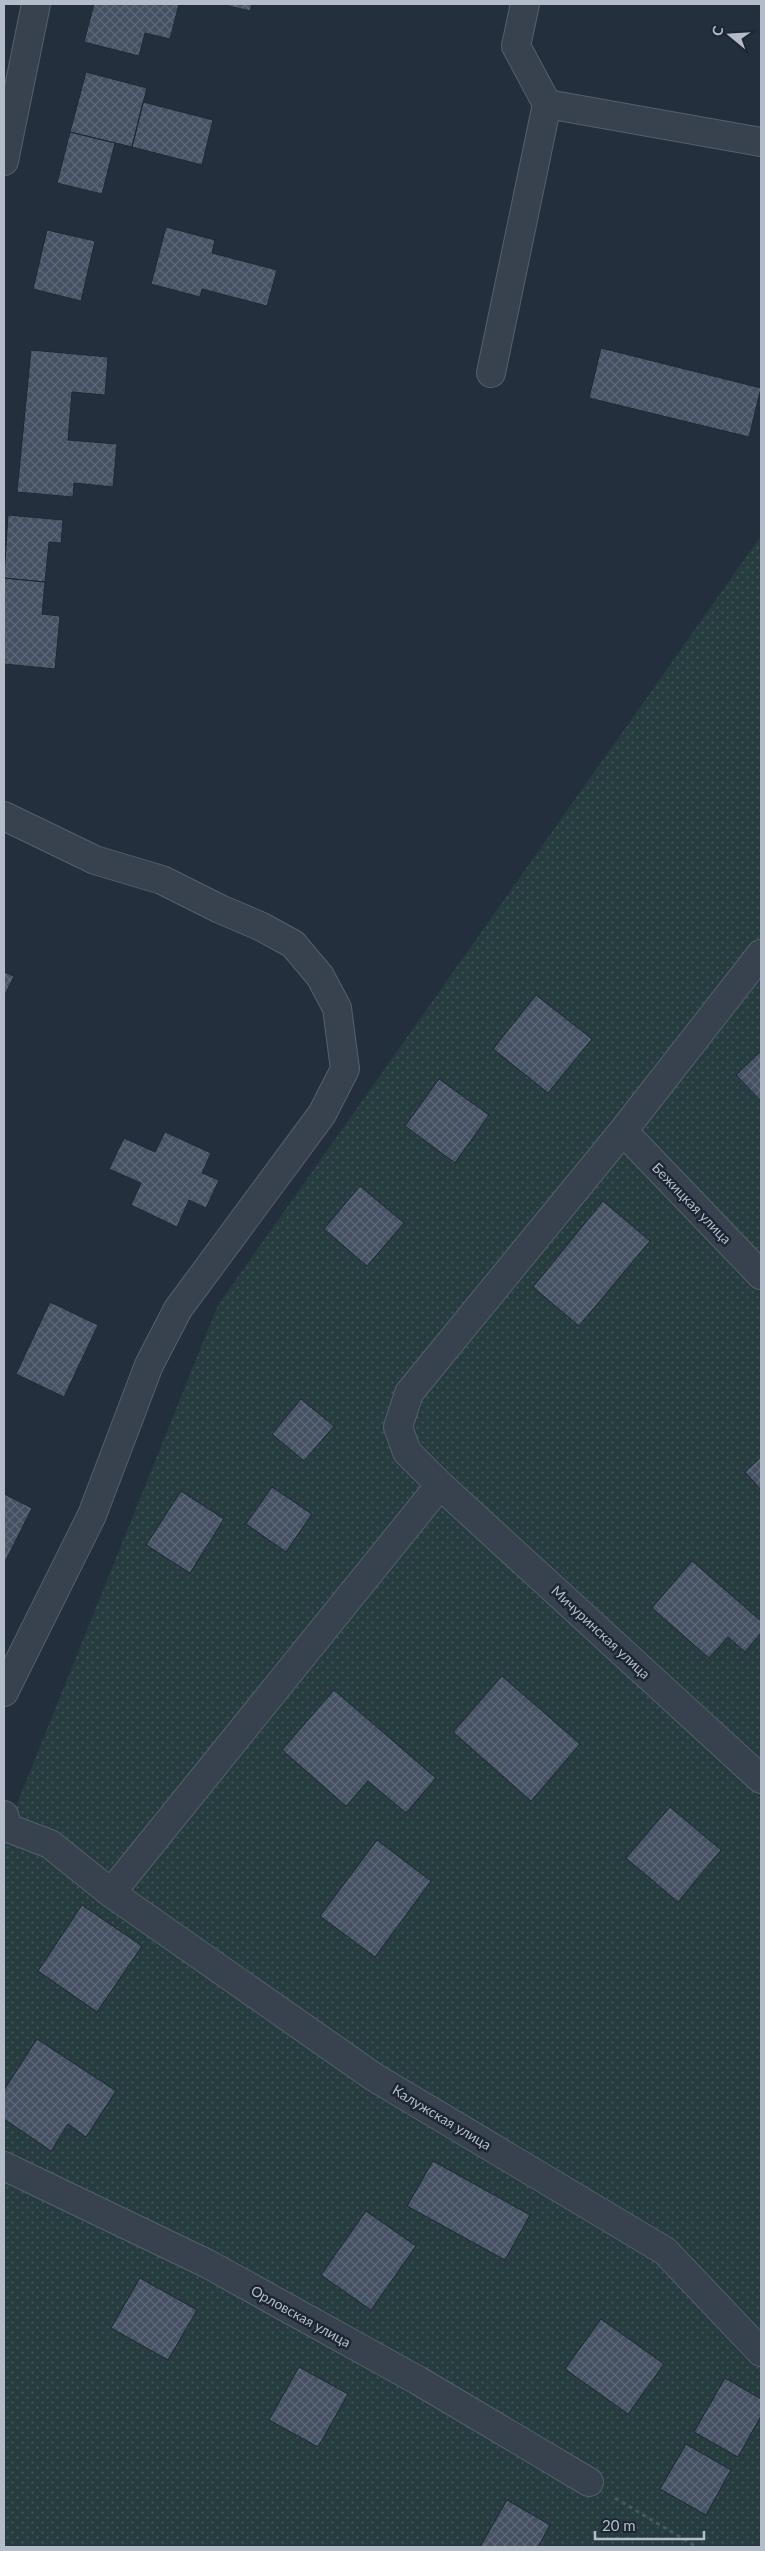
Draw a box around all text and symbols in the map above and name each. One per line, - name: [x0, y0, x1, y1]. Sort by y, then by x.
- north arrow: [705, 10, 755, 60]
- text: С: [708, 23, 727, 38]
- street label: Бежицкая улица: [649, 1159, 735, 1247]
- street label: Мичуринская улица: [548, 1582, 654, 1682]
- street label: Калужская улица: [390, 2081, 494, 2153]
- street label: Орловская улица: [248, 2282, 354, 2350]
- scale bar: [595, 2508, 704, 2540]
- text: 20 m: [602, 2516, 636, 2534]

